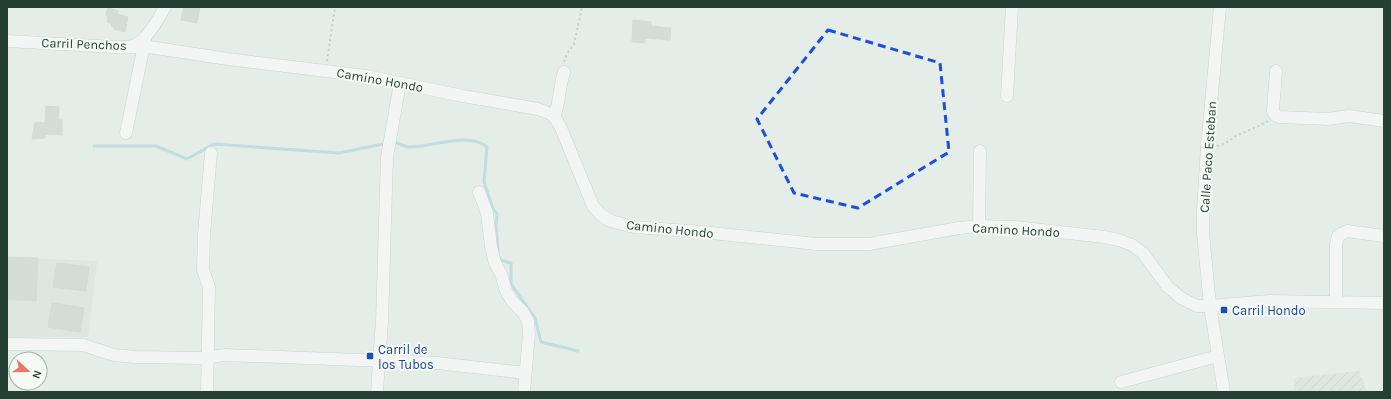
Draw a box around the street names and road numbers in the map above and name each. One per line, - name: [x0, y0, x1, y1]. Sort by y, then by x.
- street label: Carril Penchos: [41, 35, 127, 53]
- street label: Camino Hondo: [336, 65, 424, 95]
- street label: Calle Paco Esteban: [1197, 101, 1219, 213]
- street label: Camino Hondo: [626, 217, 714, 241]
- street label: Camino Hondo: [972, 220, 1060, 240]

